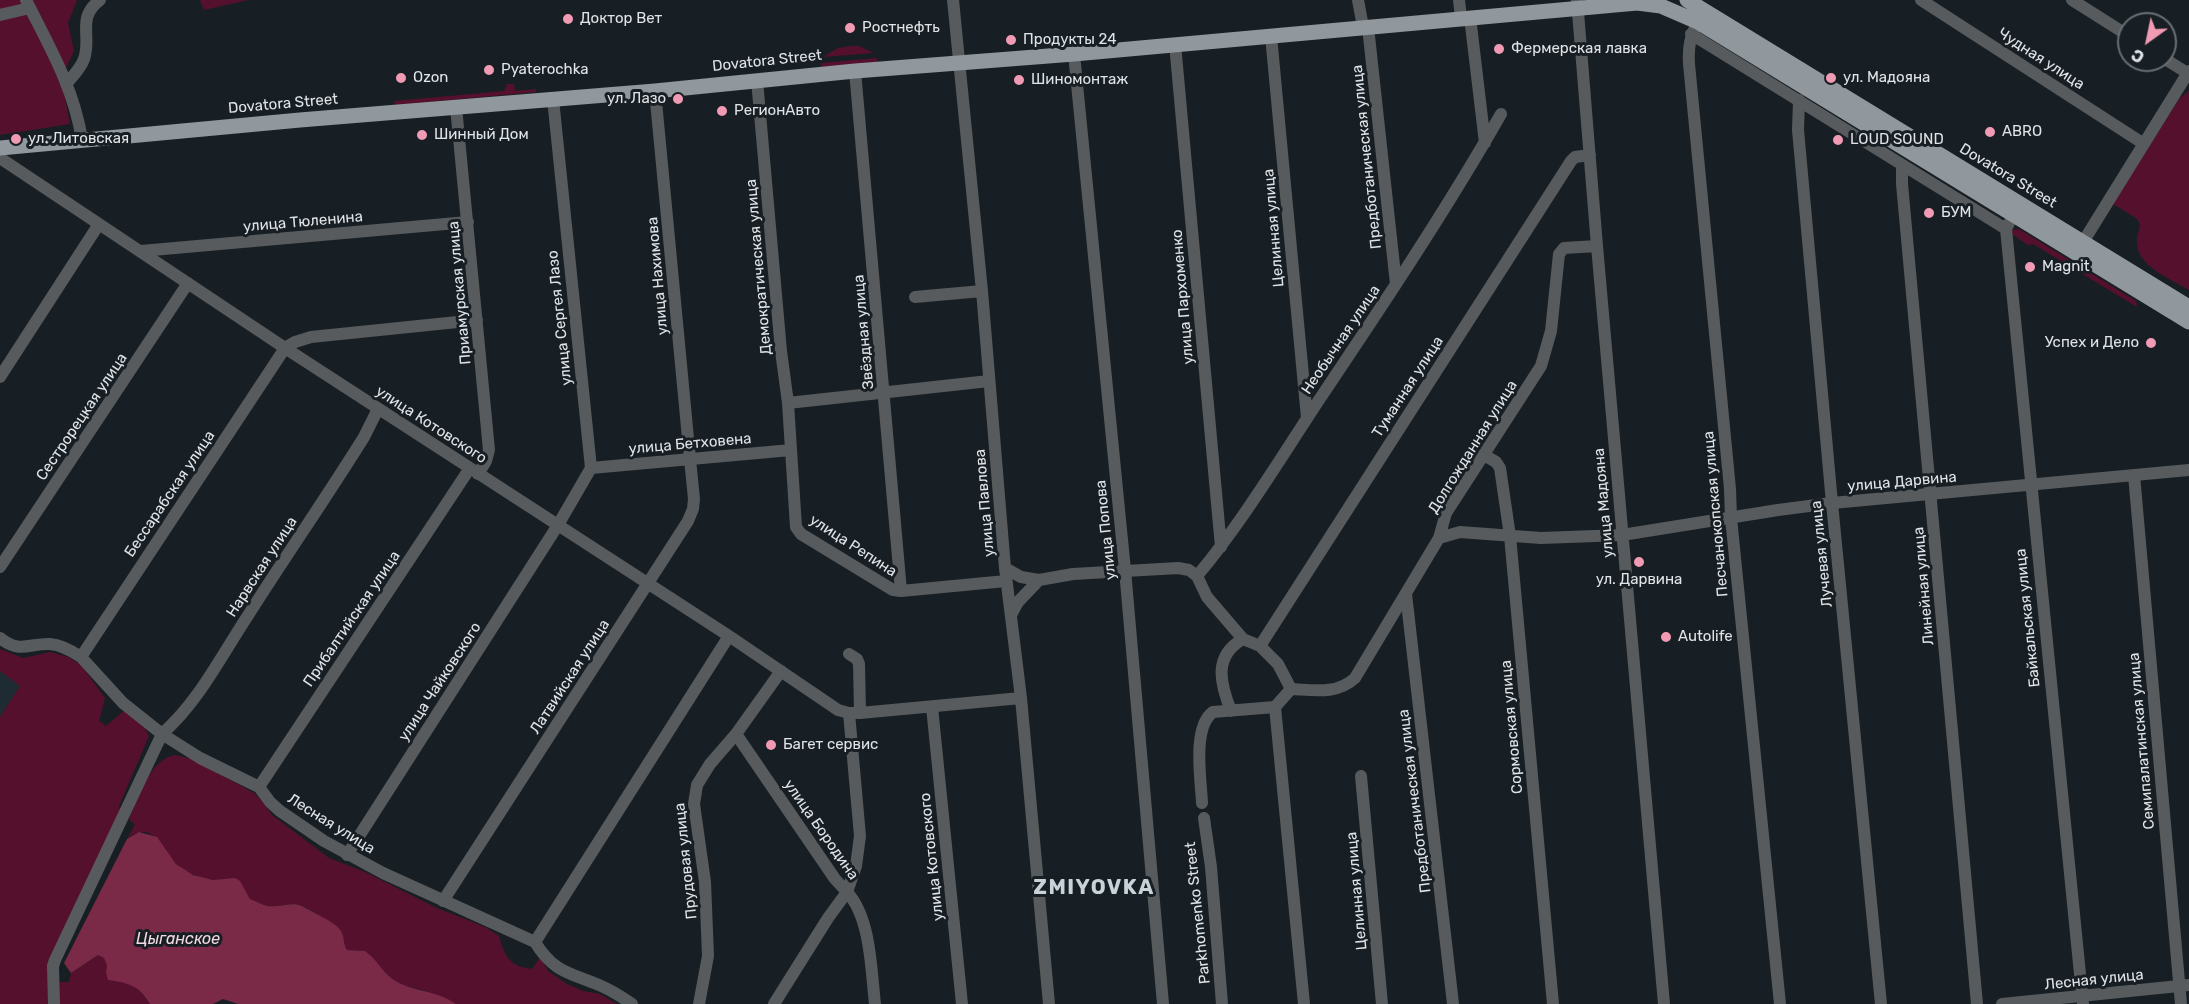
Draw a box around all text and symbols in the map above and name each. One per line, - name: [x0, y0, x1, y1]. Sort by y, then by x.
- place label: Доктор Вет: [580, 10, 662, 28]
- marker: Доктор Вет: [561, 12, 575, 26]
- north arrow: [2117, 12, 2177, 72]
- place label: Ростнефть: [862, 19, 940, 37]
- marker: Ростнефть: [843, 21, 857, 35]
- street label: Чудная улица: [1994, 24, 2088, 94]
- place label: Продукты 24: [1023, 31, 1116, 49]
- marker: Продукты 24: [1004, 33, 1018, 47]
- place label: Фермерская лавка: [1511, 40, 1647, 58]
- marker: Фермерская лавка: [1492, 42, 1506, 56]
- text: С: [2128, 45, 2148, 67]
- street label: Dovatora Street: [711, 46, 823, 76]
- place label: Pyaterochka: [501, 61, 589, 79]
- marker: Pyaterochka: [482, 63, 496, 77]
- street label: Предботаническая улица: [1348, 64, 1386, 250]
- place label: Ozon: [413, 69, 448, 87]
- place label: ул. Мадояна: [1843, 69, 1930, 87]
- marker: Ozon: [394, 71, 408, 85]
- place label: Шиномонтаж: [1031, 71, 1128, 89]
- marker: ул. Мадояна: [1824, 71, 1838, 85]
- marker: Шиномонтаж: [1012, 73, 1026, 87]
- street label: Dovatora Street: [227, 90, 339, 118]
- place label: ул. Лазо: [607, 90, 666, 108]
- marker: ул. Лазо: [671, 92, 685, 106]
- place label: РегионАвто: [734, 102, 820, 120]
- marker: РегионАвто: [715, 104, 729, 118]
- place label: ABRO: [2002, 123, 2042, 141]
- marker: ABRO: [1983, 125, 1997, 139]
- place label: Шинный Дом: [434, 126, 529, 144]
- marker: Шинный Дом: [415, 128, 429, 142]
- place label: ул. Литовская: [28, 130, 129, 148]
- place label: LOUD SOUND: [1850, 131, 1944, 149]
- marker: ул. Литовская: [9, 132, 23, 146]
- marker: LOUD SOUND: [1831, 133, 1845, 147]
- street label: Dovatora Street: [1956, 140, 2060, 212]
- street label: Целинная улица: [1260, 168, 1288, 288]
- street label: Демократическая улица: [742, 178, 776, 356]
- place label: БУМ: [1941, 204, 1971, 222]
- marker: БУМ: [1922, 206, 1936, 220]
- street label: улица Тюленина: [242, 208, 364, 236]
- street label: улица Нахимова: [644, 216, 672, 336]
- street label: Приамурская улица: [445, 220, 475, 366]
- street label: улица Пархоменко: [1168, 229, 1198, 365]
- street label: улица Сергея Лазо: [544, 250, 576, 386]
- place label: Magnit: [2042, 258, 2090, 276]
- marker: Magnit: [2023, 260, 2037, 274]
- street label: Звёздная улица: [850, 274, 878, 390]
- street label: Необычная улица: [1298, 282, 1384, 398]
- street label: Туманная улица: [1369, 333, 1447, 441]
- place label: Успех и Дело: [2045, 334, 2139, 352]
- marker: Успех и Дело: [2144, 336, 2158, 350]
- street label: Сестрорецкая улица: [33, 350, 131, 484]
- street label: Долгожданная улица: [1425, 377, 1521, 517]
- street label: улица Котовского: [372, 382, 490, 468]
- street label: Бессарабская улица: [121, 427, 219, 561]
- street label: улица Бетховена: [628, 430, 752, 458]
- street label: Песчанокопская улица: [1700, 430, 1732, 598]
- street label: улица Мадояна: [1590, 447, 1618, 559]
- street label: улица Павлова: [971, 448, 999, 558]
- street label: улица Дарвина: [1847, 468, 1957, 496]
- street label: улица Попова: [1092, 479, 1120, 581]
- street label: Лучевая улица: [1807, 500, 1837, 608]
- street label: улица Репина: [806, 511, 900, 581]
- street label: Нарвская улица: [223, 513, 301, 621]
- street label: Линейная улица: [1910, 526, 1938, 646]
- street label: Прибалтийская улица: [300, 548, 404, 690]
- street label: Байкальская улица: [2012, 548, 2044, 688]
- marker: ул. Дарвина: [1632, 555, 1646, 569]
- place label: ул. Дарвина: [1596, 571, 1682, 589]
- street label: Латвийская улица: [526, 616, 614, 738]
- street label: улица Чайковского: [395, 619, 485, 745]
- place label: Autolife: [1678, 628, 1733, 646]
- marker: Autolife: [1659, 630, 1673, 644]
- street label: Семипалатинская улица: [2125, 652, 2159, 830]
- street label: Сормовская улица: [1497, 659, 1527, 795]
- street label: Предботаническая улица: [1395, 708, 1435, 894]
- place label: Багет сервис: [783, 736, 878, 754]
- marker: Багет сервис: [764, 738, 778, 752]
- street label: улица Бородина: [780, 776, 862, 884]
- street label: Лесная улица: [284, 790, 378, 858]
- street label: улица Котовского: [916, 792, 948, 922]
- street label: Прудовая улица: [671, 802, 701, 920]
- street label: Целинная улица: [1343, 831, 1371, 951]
- street label: Parkhomenko Street: [1182, 841, 1214, 985]
- district label: ZMIYOVKA: [1033, 875, 1155, 901]
- water label: Цыганское: [136, 929, 220, 949]
- street label: Лесная улица: [2044, 966, 2144, 994]

